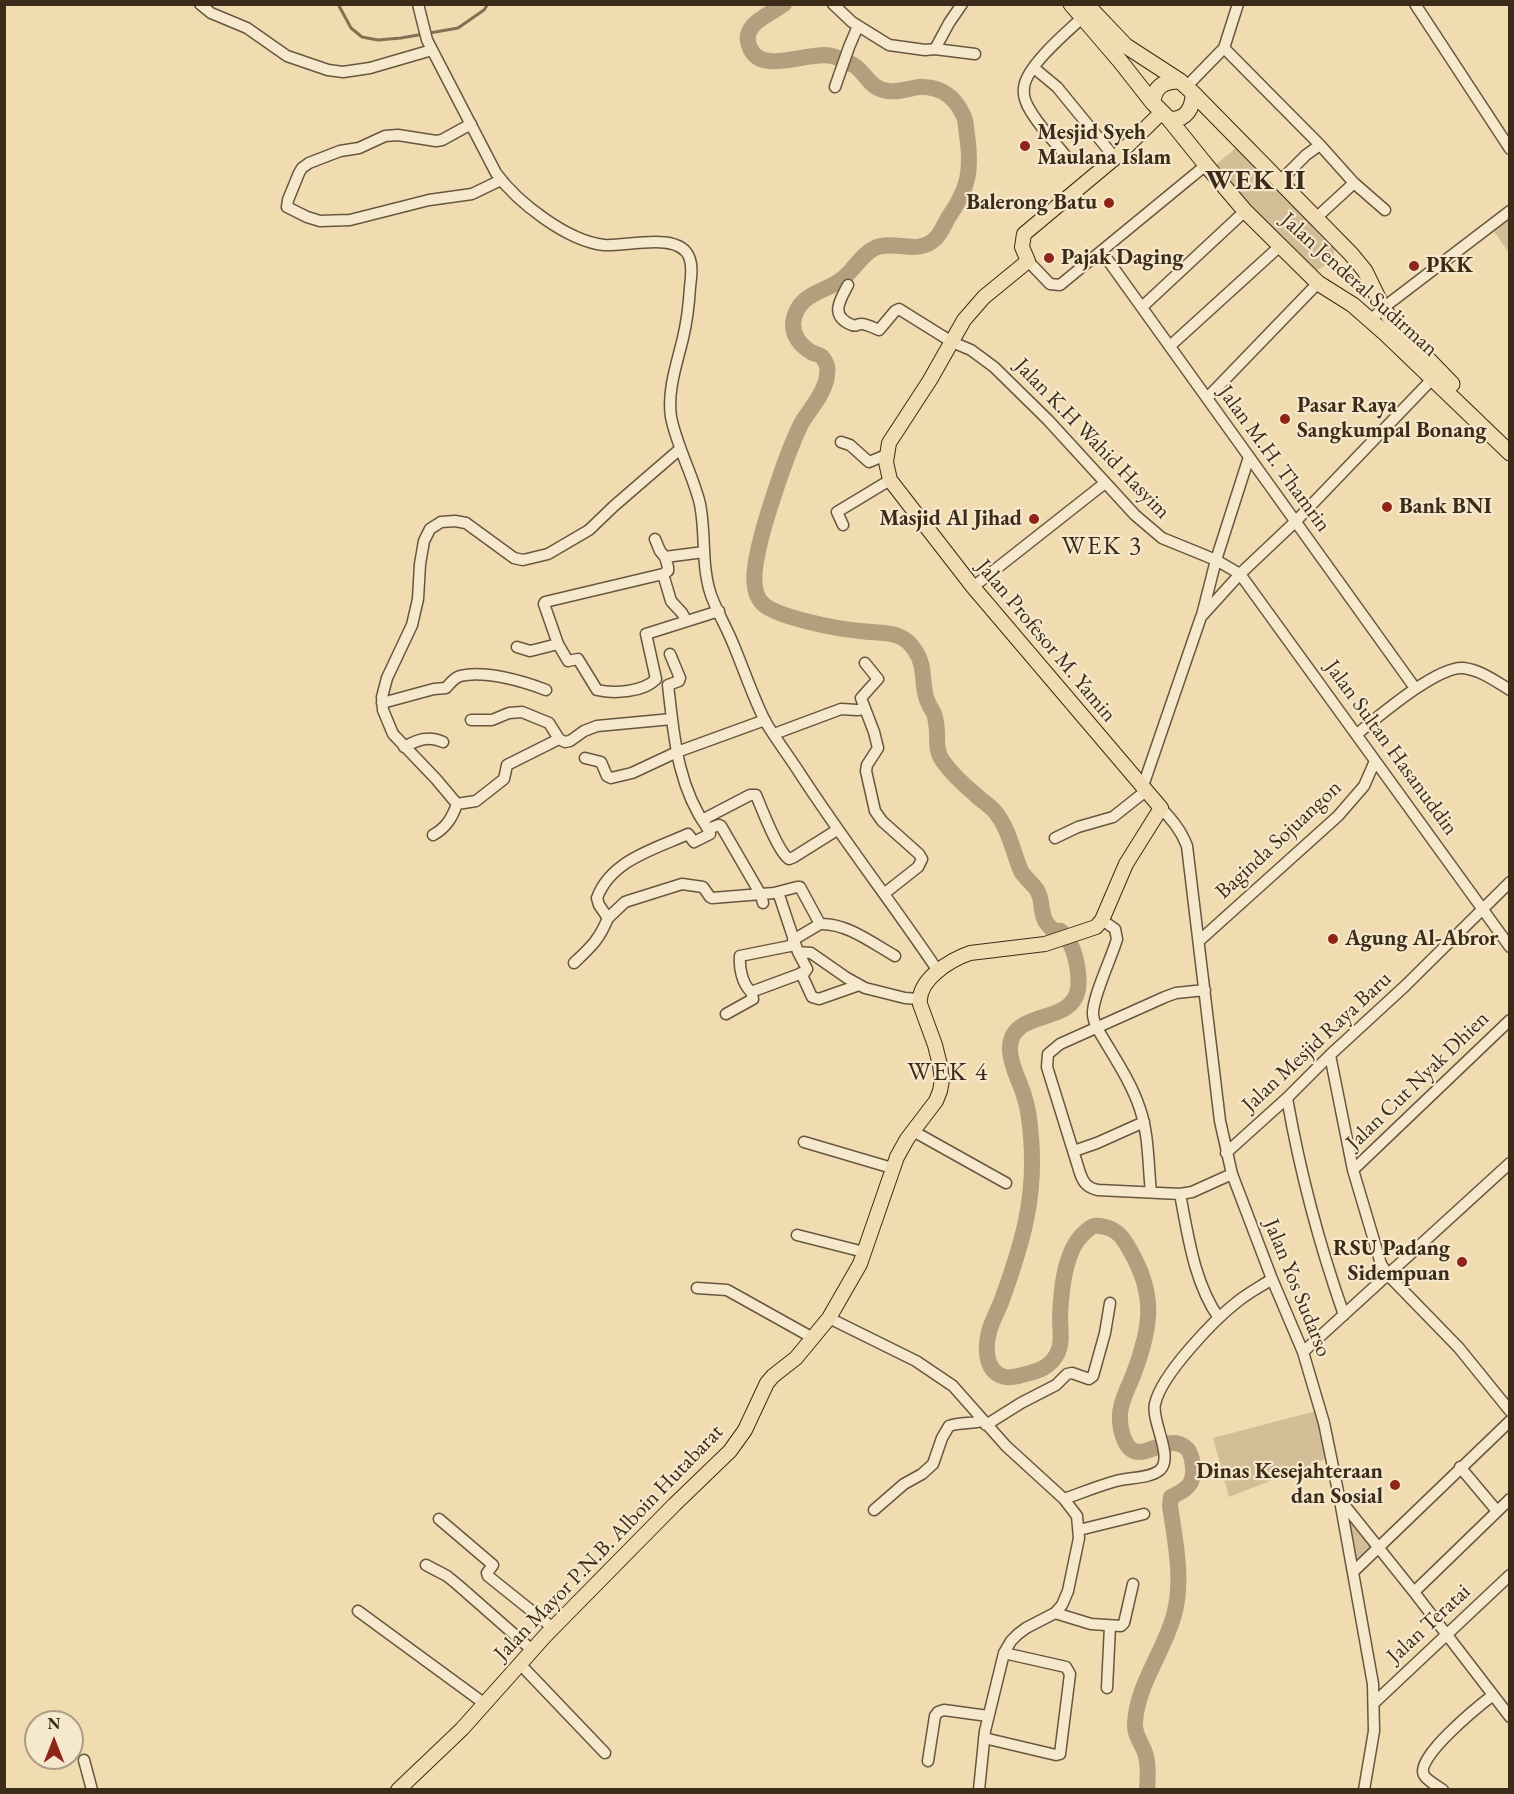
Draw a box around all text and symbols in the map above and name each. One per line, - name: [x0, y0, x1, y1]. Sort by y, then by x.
- place label: Mesjid Syeh Maulana Islam: [1037, 120, 1171, 172]
- marker: Mesjid Syeh Maulana Islam: [1018, 139, 1032, 153]
- district label: WEK II: [1205, 164, 1307, 198]
- place label: Balerong Batu: [966, 190, 1097, 216]
- marker: Balerong Batu: [1102, 196, 1116, 210]
- street label: Jalan Jenderal Sudirman: [1275, 207, 1443, 363]
- place label: Pajak Daging: [1061, 245, 1184, 271]
- marker: Pajak Daging: [1042, 251, 1056, 265]
- place label: PKK: [1426, 253, 1473, 279]
- marker: PKK: [1407, 259, 1421, 273]
- street label: Jalan K.H Wahid Hasyim: [1008, 353, 1176, 525]
- street label: Jalan M.H. Thamrin: [1212, 381, 1336, 537]
- place label: Pasar Raya Sangkumpal Bonang: [1297, 393, 1486, 445]
- marker: Pasar Raya Sangkumpal Bonang: [1278, 412, 1292, 426]
- place label: Bank BNI: [1399, 494, 1492, 520]
- marker: Bank BNI: [1380, 500, 1394, 514]
- place label: Masjid Al Jihad: [879, 506, 1022, 532]
- marker: Masjid Al Jihad: [1027, 512, 1041, 526]
- district label: WEK 3: [1061, 531, 1143, 563]
- street label: Jalan Profesor M. Yamin: [970, 554, 1122, 728]
- street label: Jalan Sultan Hasanuddin: [1319, 655, 1463, 841]
- street label: Baginda Sojuangon: [1210, 775, 1348, 905]
- place label: Agung Al-Abror: [1345, 926, 1498, 952]
- marker: Agung Al-Abror: [1326, 932, 1340, 946]
- street label: Jalan Mesjid Raya Baru: [1237, 966, 1397, 1118]
- street label: Jalan Cut Nyak Dhien: [1341, 1006, 1495, 1156]
- district label: WEK 4: [907, 1057, 989, 1089]
- street label: Jalan Yos Sudarso: [1257, 1215, 1337, 1361]
- place label: RSU Padang Sidempuan: [1333, 1236, 1450, 1288]
- marker: RSU Padang Sidempuan: [1455, 1255, 1469, 1269]
- street label: Jalan Mayor P.N.B. Alboin Hutabarat: [489, 1419, 729, 1667]
- place label: Dinas Kesejahteraan dan Sosial: [1196, 1459, 1383, 1510]
- marker: Dinas Kesejahteraan dan Sosial: [1388, 1478, 1402, 1492]
- street label: Jalan Teratai: [1382, 1579, 1476, 1669]
- north arrow: [24, 1710, 84, 1770]
- text: N: [48, 1713, 60, 1734]

